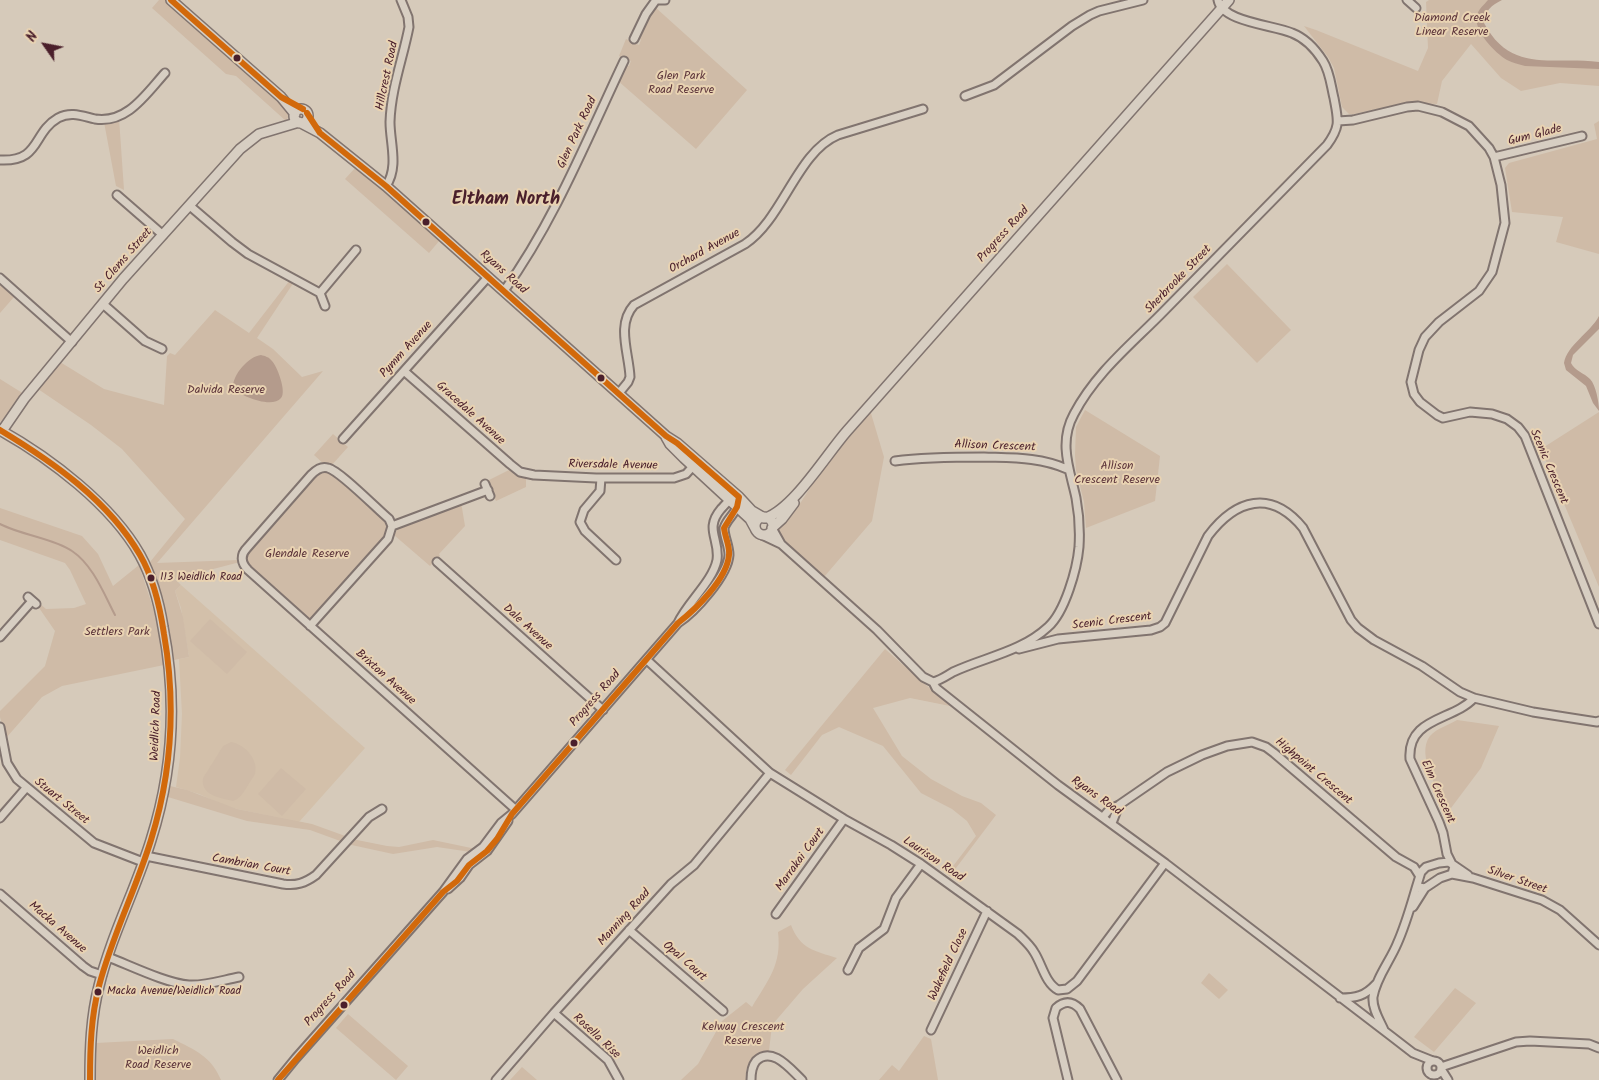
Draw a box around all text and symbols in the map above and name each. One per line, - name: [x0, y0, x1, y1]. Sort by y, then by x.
- park label: Diamond Creek Linear Reserve: [1414, 12, 1490, 40]
- north arrow: [20, 20, 70, 70]
- text: N: [21, 27, 44, 47]
- street label: Hillcrest Road: [374, 40, 402, 112]
- unlabelled marker: [232, 53, 242, 63]
- park label: Glen Park Road Reserve: [648, 70, 714, 98]
- street label: Glen Park Road: [555, 95, 601, 171]
- street label: Gum Glade: [1507, 122, 1563, 150]
- district label: Eltham North: [452, 190, 560, 212]
- street label: Progress Road: [975, 204, 1033, 266]
- unlabelled marker: [421, 217, 431, 227]
- street label: St Clems Street: [92, 226, 156, 296]
- street label: Orchard Avenue: [667, 227, 743, 277]
- street label: Sherbrooke Street: [1143, 243, 1215, 317]
- street label: Ryans Road: [476, 248, 530, 298]
- street label: Pymm Avenue: [378, 319, 436, 381]
- unlabelled marker: [596, 373, 606, 383]
- street label: Gracedale Avenue: [433, 379, 507, 449]
- park label: Dalvida Reserve: [187, 384, 265, 398]
- street label: Scenic Crescent: [1526, 427, 1570, 507]
- street label: Allison Crescent: [954, 438, 1036, 456]
- street label: Riversdale Avenue: [568, 458, 658, 474]
- park label: Allison Crescent Reserve: [1074, 460, 1160, 488]
- park label: Glendale Reserve: [265, 548, 349, 562]
- place label: 113 Weidlich Road: [160, 571, 242, 585]
- marker: 113 Weidlich Road: [146, 573, 156, 583]
- street label: Dale Avenue: [499, 602, 555, 654]
- street label: Scenic Crescent: [1071, 610, 1153, 634]
- park label: Settlers Park: [84, 626, 150, 640]
- street label: Brixton Avenue: [352, 647, 418, 709]
- street label: Progress Road: [568, 668, 624, 730]
- street label: Weidlich Road: [149, 691, 165, 761]
- street label: Highpoint Crescent: [1271, 736, 1355, 808]
- unlabelled marker: [569, 738, 579, 748]
- street label: Elm Crescent: [1417, 758, 1457, 826]
- street label: Ryans Road: [1068, 774, 1124, 820]
- street label: Stuart Street: [31, 776, 91, 828]
- street label: Marrakai Court: [773, 826, 829, 894]
- street label: Laurison Road: [900, 834, 966, 886]
- street label: Cambrian Court: [211, 852, 291, 880]
- street label: Silver Street: [1485, 864, 1549, 898]
- street label: Manning Road: [596, 887, 654, 949]
- street label: Macka Avenue: [25, 899, 89, 957]
- street label: Wakefield Close: [926, 927, 972, 1003]
- street label: Opal Court: [659, 939, 709, 985]
- street label: Progress Road: [302, 968, 360, 1030]
- place label: Macka Avenue/Weidlich Road: [107, 985, 241, 999]
- marker: Macka Avenue/Weidlich Road: [93, 987, 103, 997]
- unlabelled marker: [339, 1000, 349, 1010]
- street label: Rosella Rise: [569, 1011, 623, 1063]
- park label: Kelway Crescent Reserve: [701, 1021, 785, 1049]
- park label: Weidlich Road Reserve: [125, 1045, 191, 1073]

